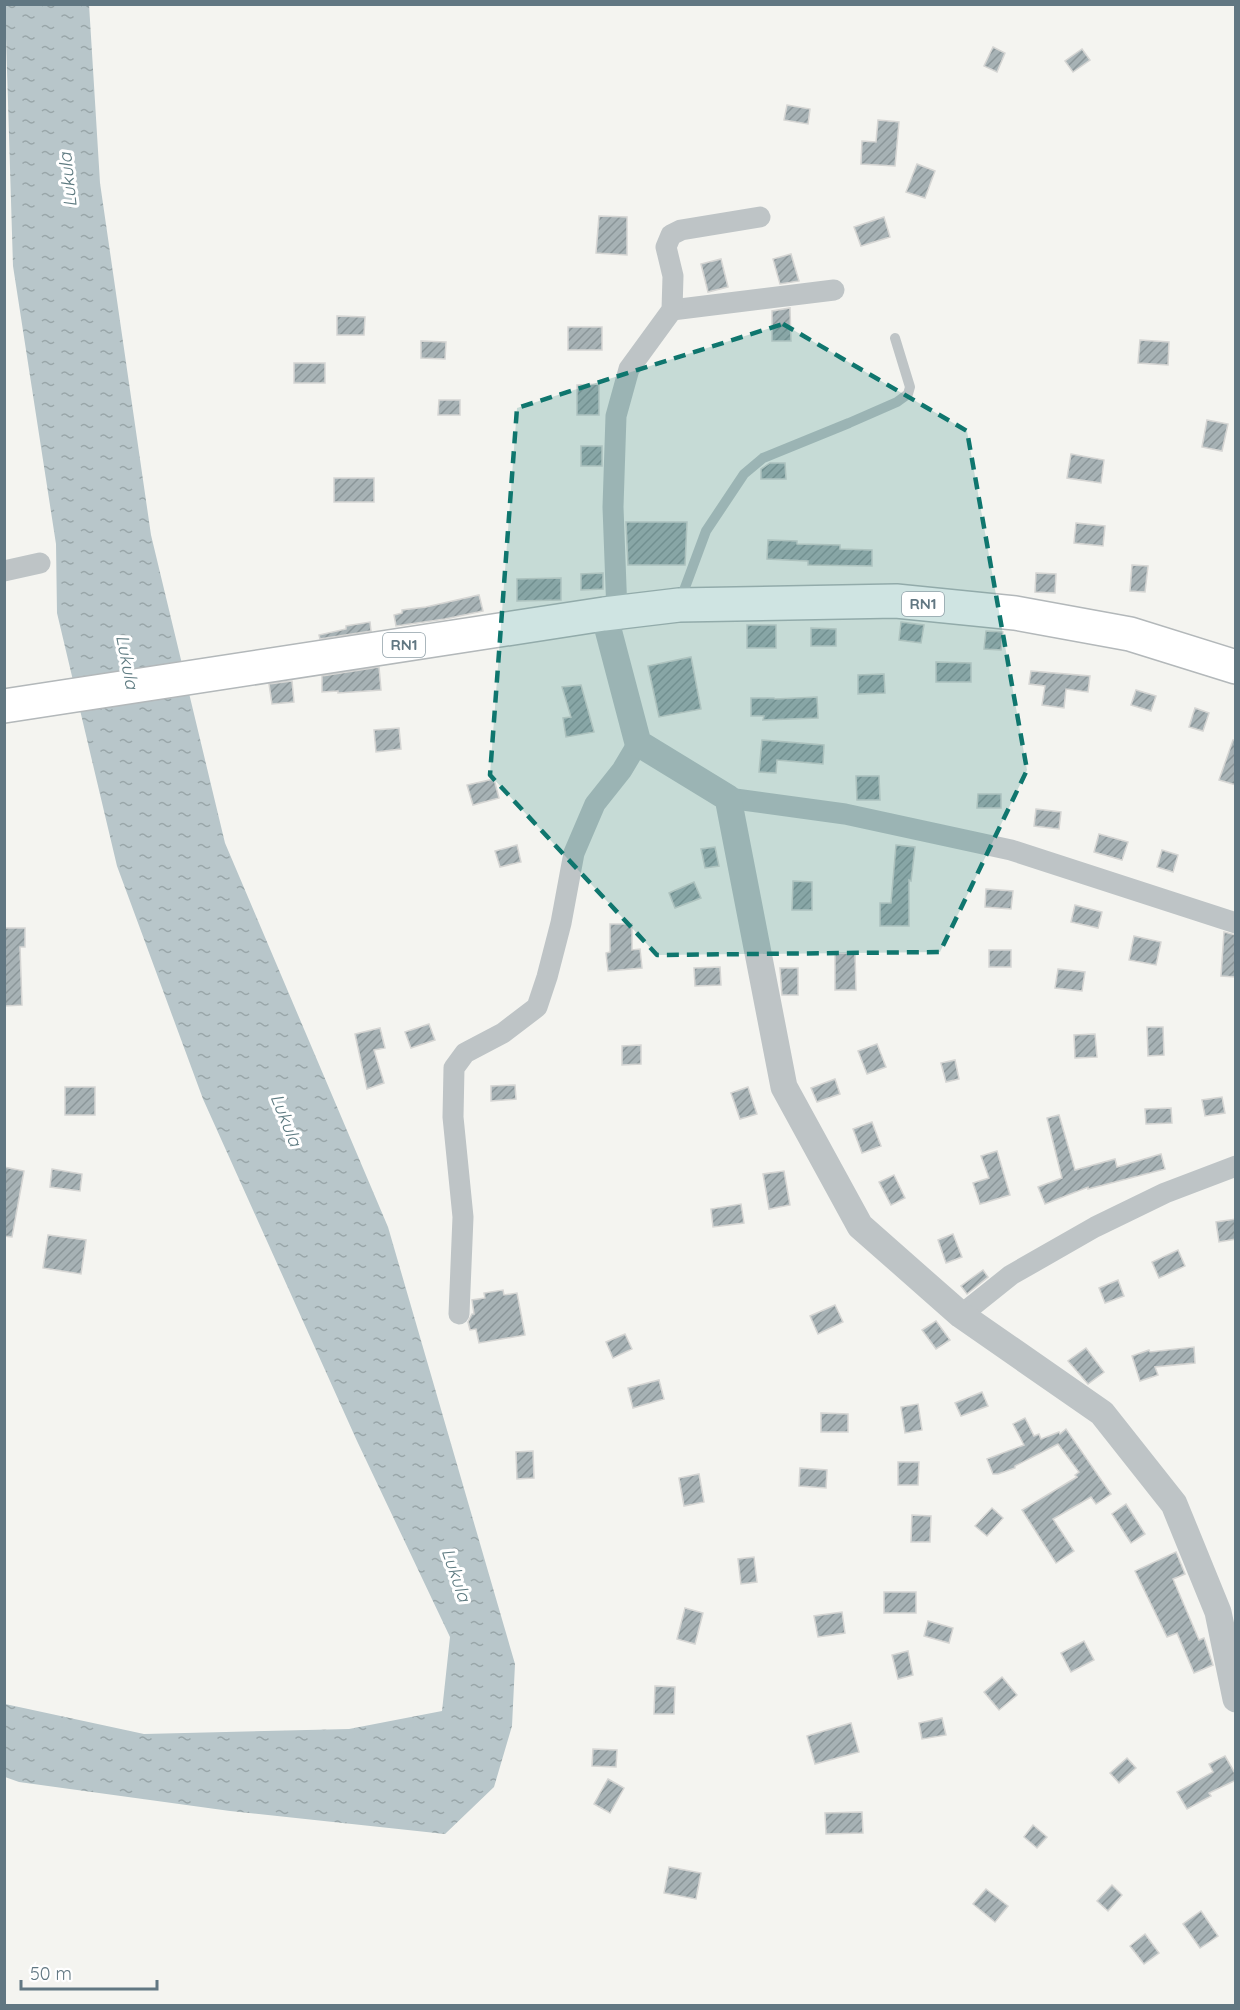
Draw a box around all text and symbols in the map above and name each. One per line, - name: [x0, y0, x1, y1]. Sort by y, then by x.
- water label: Lukula: [53, 151, 82, 208]
- road number: RN1: [902, 592, 944, 616]
- water label: Lukula: [111, 633, 144, 692]
- road number: RN1: [383, 633, 425, 657]
- water label: Lukula: [266, 1090, 308, 1150]
- water label: Lukula: [437, 1545, 477, 1605]
- scale bar: [21, 1953, 158, 1991]
- text: 50 m: [30, 1962, 72, 1985]

